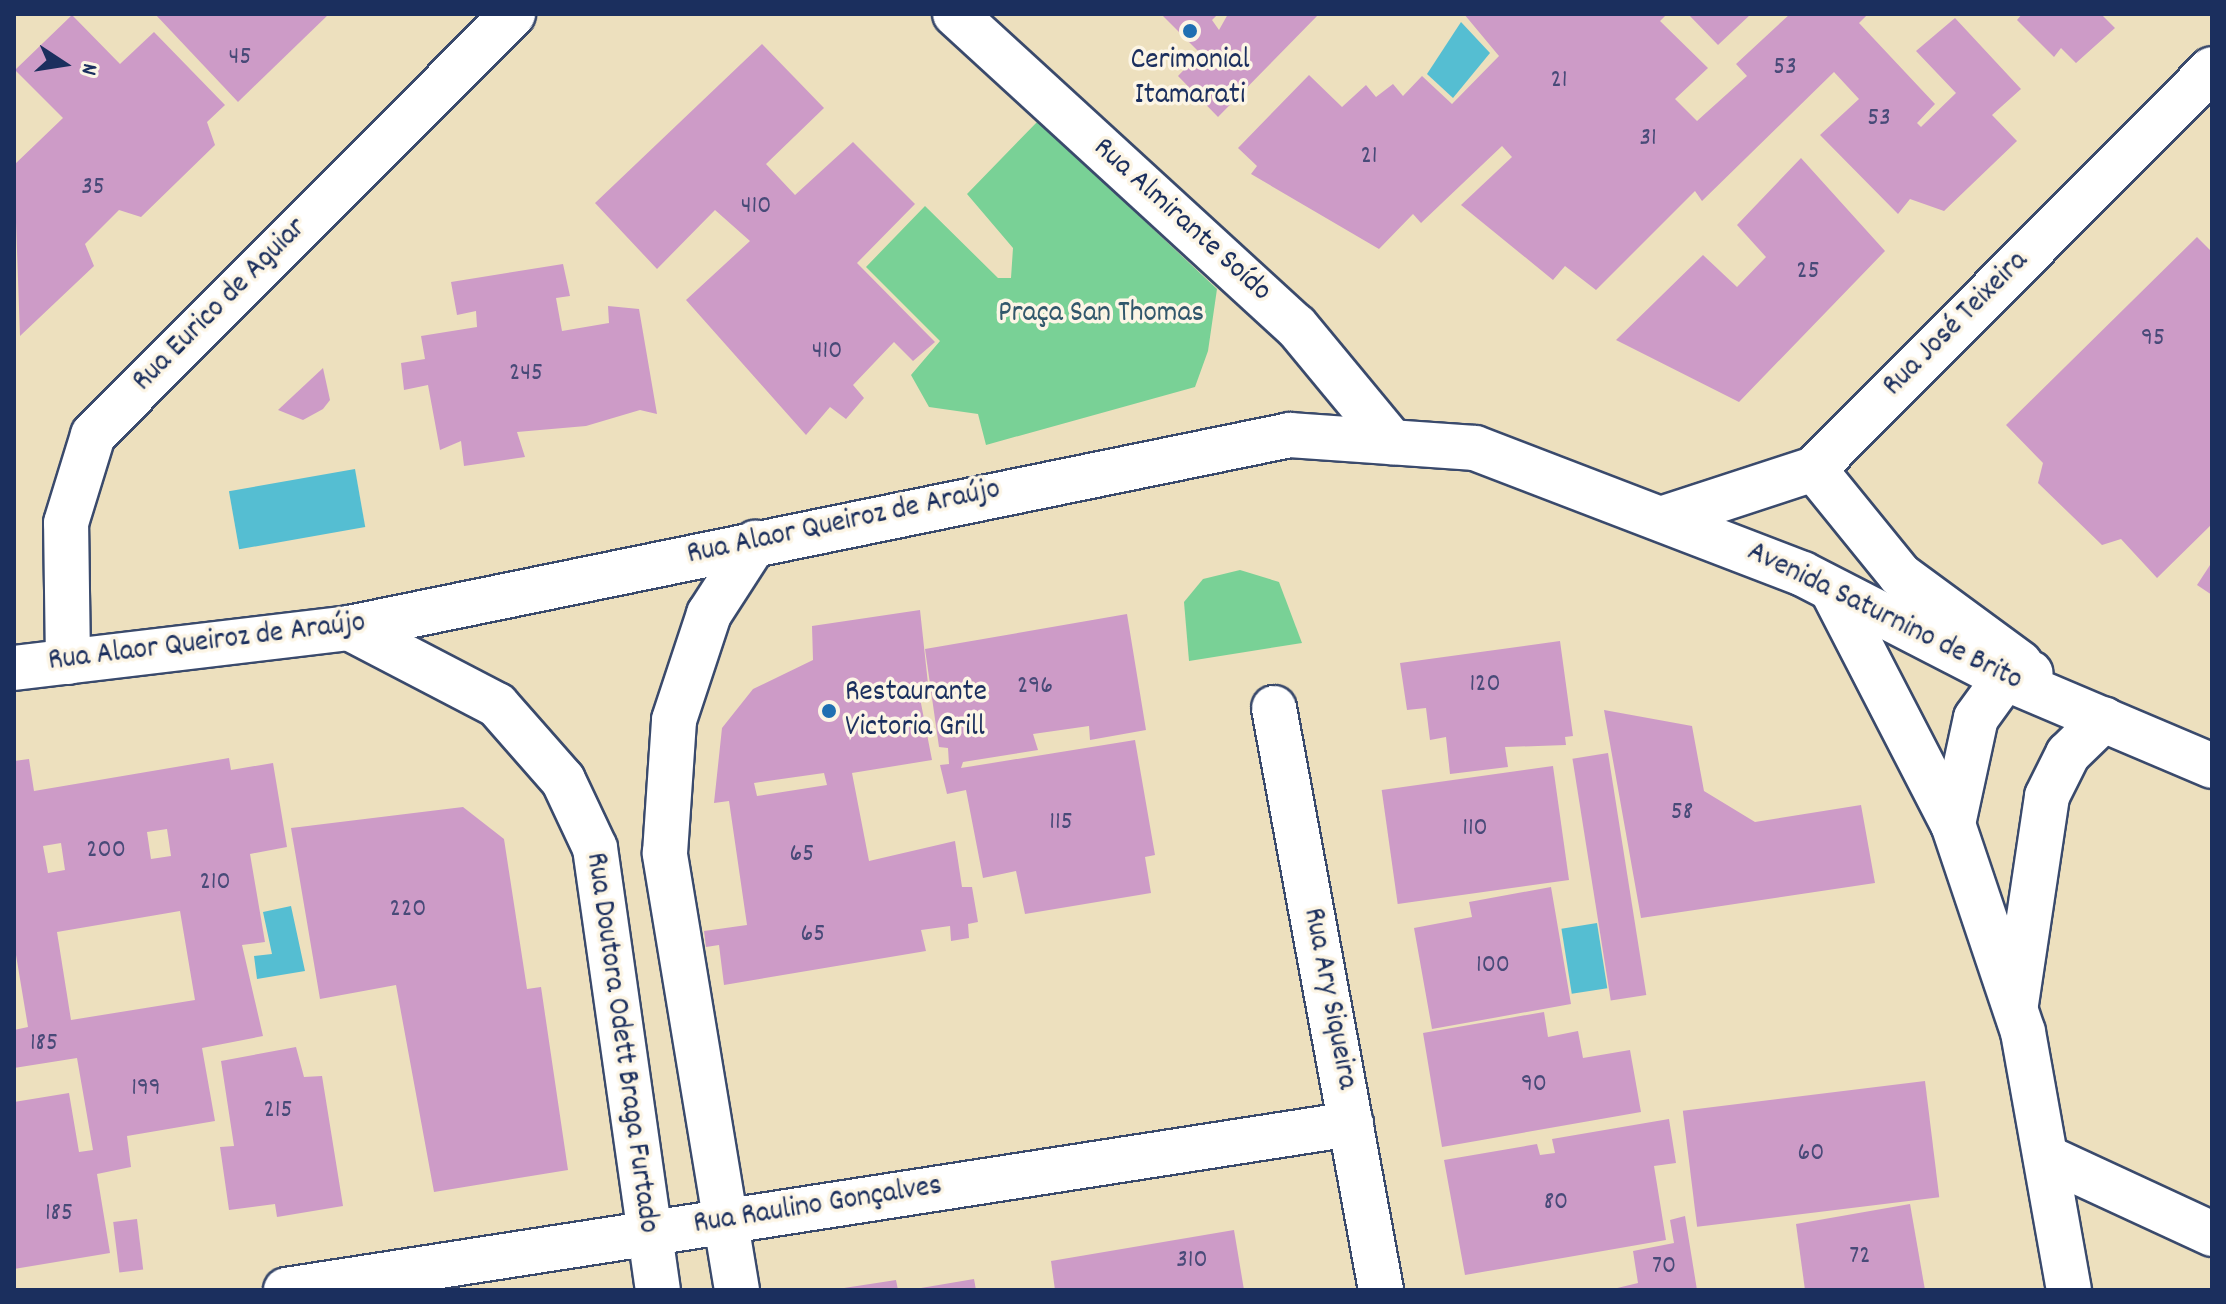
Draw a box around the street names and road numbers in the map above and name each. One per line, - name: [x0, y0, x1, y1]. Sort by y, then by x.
- street label: Rua Almirante Soído: [1084, 131, 1278, 311]
- street label: Rua Eurico de Aguiar: [127, 212, 315, 400]
- street label: Rua José Teixeira: [1877, 245, 2037, 405]
- street label: Rua Alaor Queiroz de Araújo: [684, 473, 1004, 575]
- street label: Avenida Saturnino de Brito: [1741, 536, 2027, 700]
- street label: Rua Alaor Queiroz de Araújo: [46, 607, 368, 681]
- street label: Rua Doutora Odett Braga Furtado: [575, 850, 665, 1236]
- street label: Rua Ary Siqueira: [1293, 905, 1363, 1093]
- street label: Rua Raulino Gonçalves: [691, 1170, 945, 1244]

